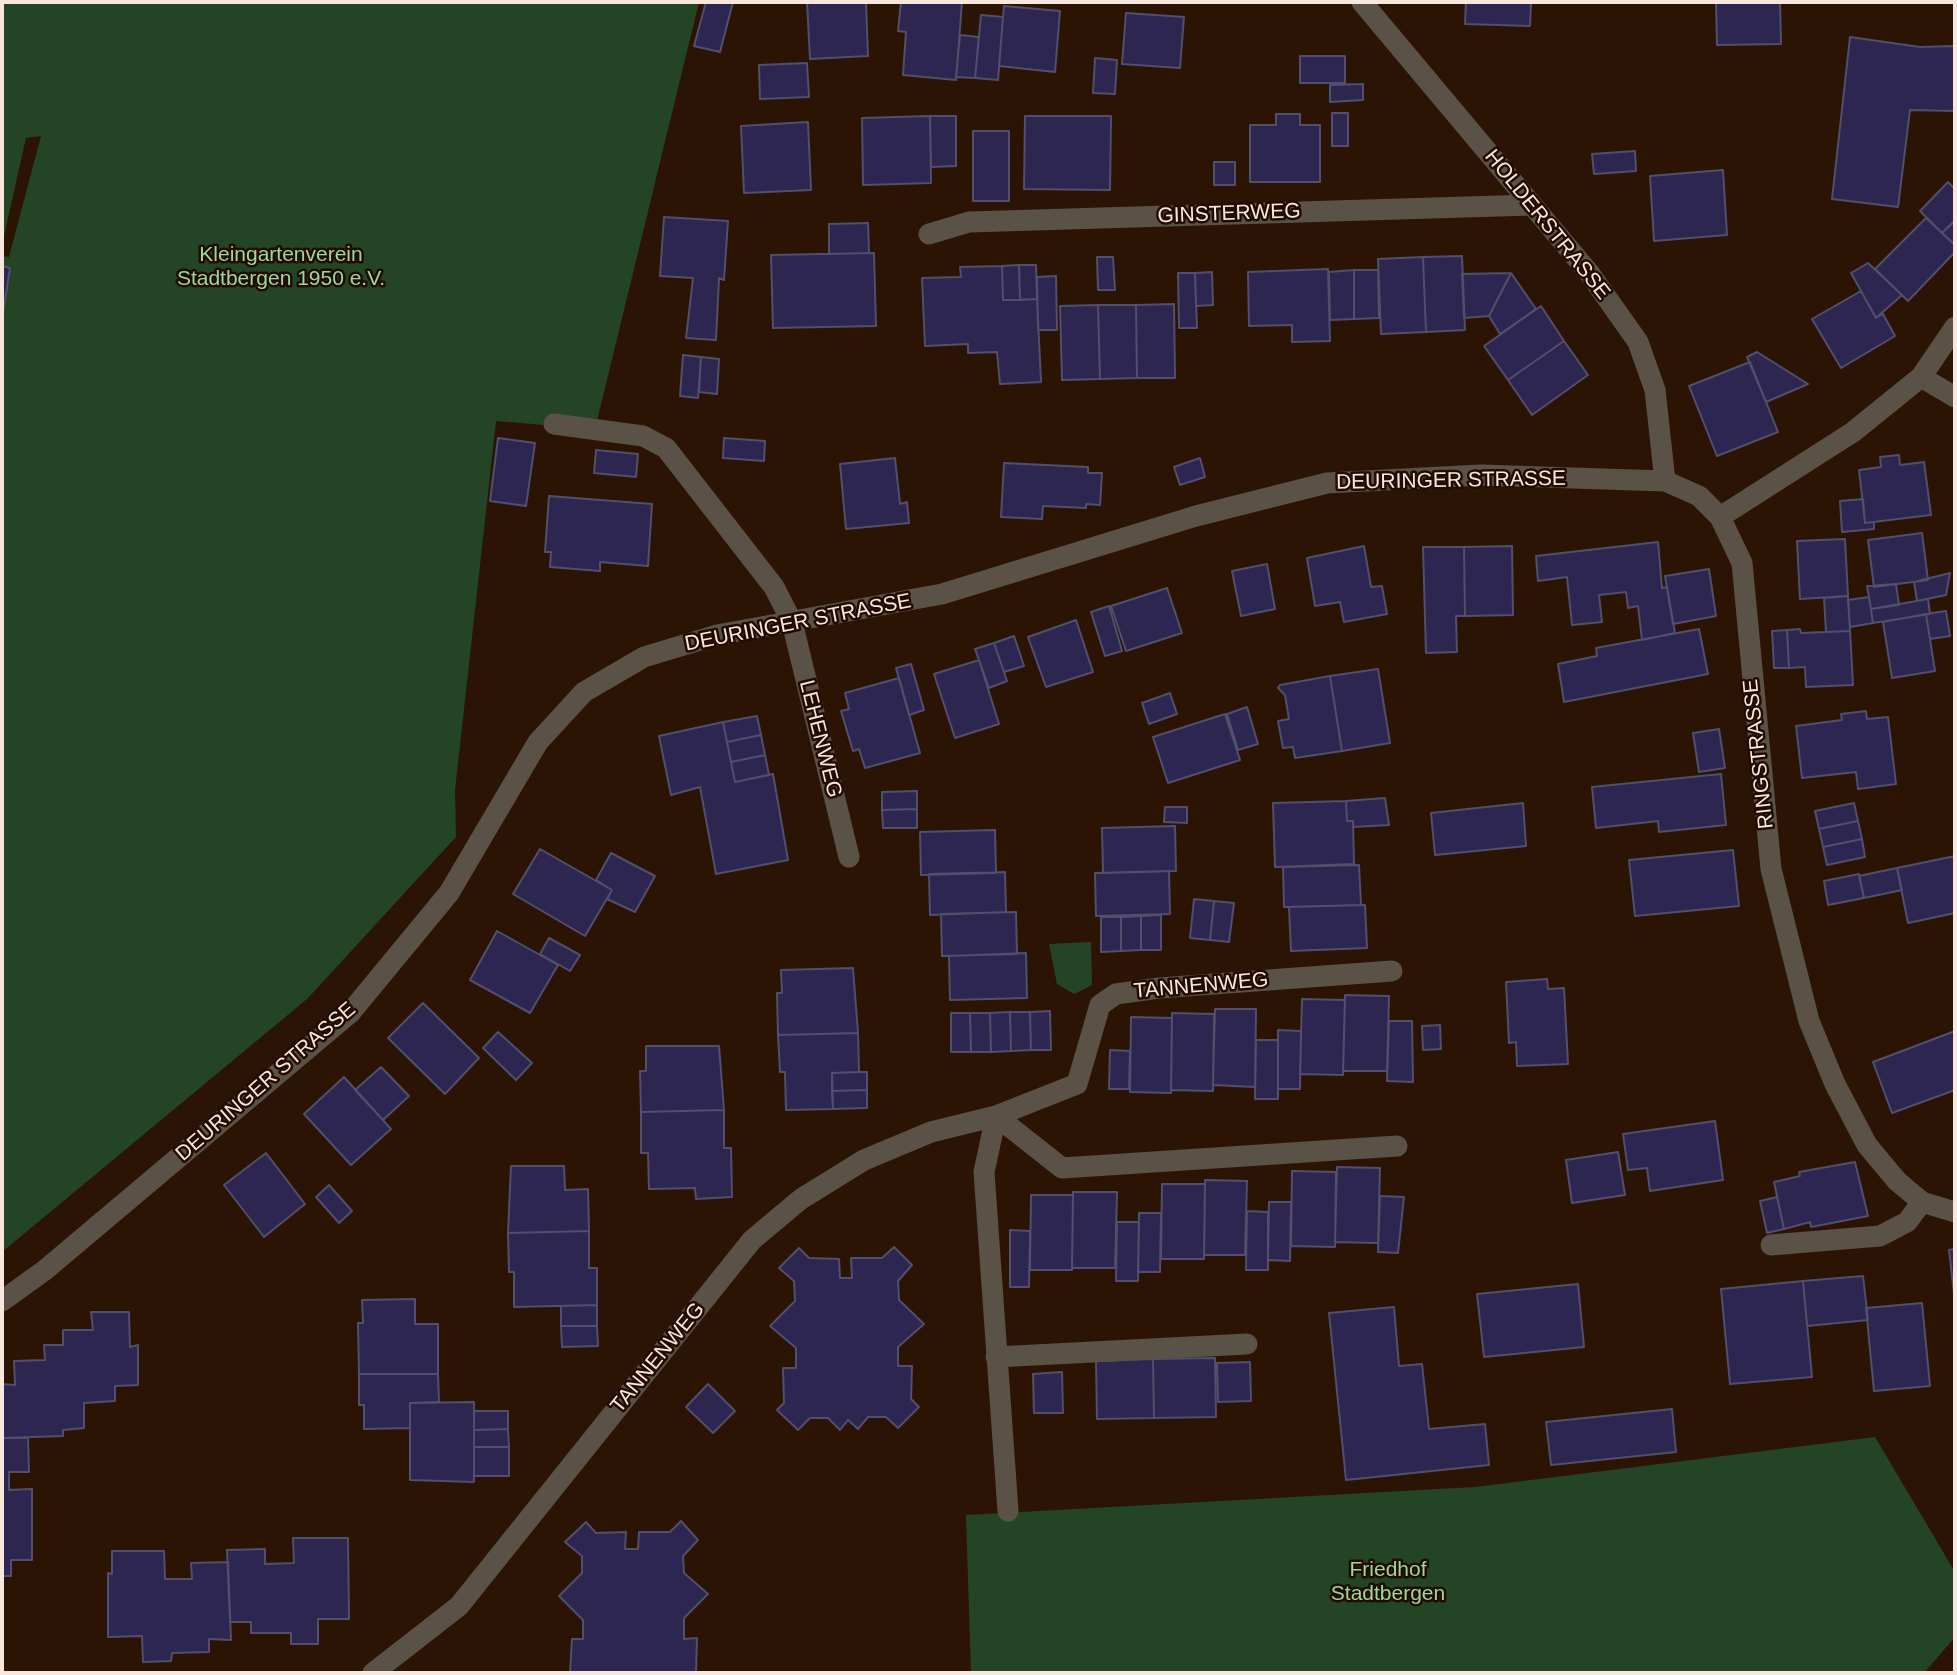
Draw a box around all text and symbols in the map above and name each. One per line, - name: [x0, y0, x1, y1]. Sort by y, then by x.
- street label: HOLDERSTRASSE: [1479, 145, 1615, 305]
- street label: GINSTERWEG: [1157, 199, 1301, 229]
- park label: Kleingartenverein Stadtbergen 1950 e.V.: [177, 242, 385, 292]
- street label: DEURINGER STRASSE: [1336, 466, 1566, 496]
- street label: DEURINGER STRASSE: [683, 589, 913, 657]
- street label: LEHENWEG: [793, 678, 847, 800]
- street label: RINGSTRASSE: [1739, 678, 1779, 830]
- street label: TANNENWEG: [1133, 968, 1269, 1004]
- street label: DEURINGER STRASSE: [171, 997, 361, 1167]
- street label: TANNENWEG: [606, 1298, 710, 1418]
- park label: Friedhof Stadtbergen: [1331, 1557, 1445, 1607]

